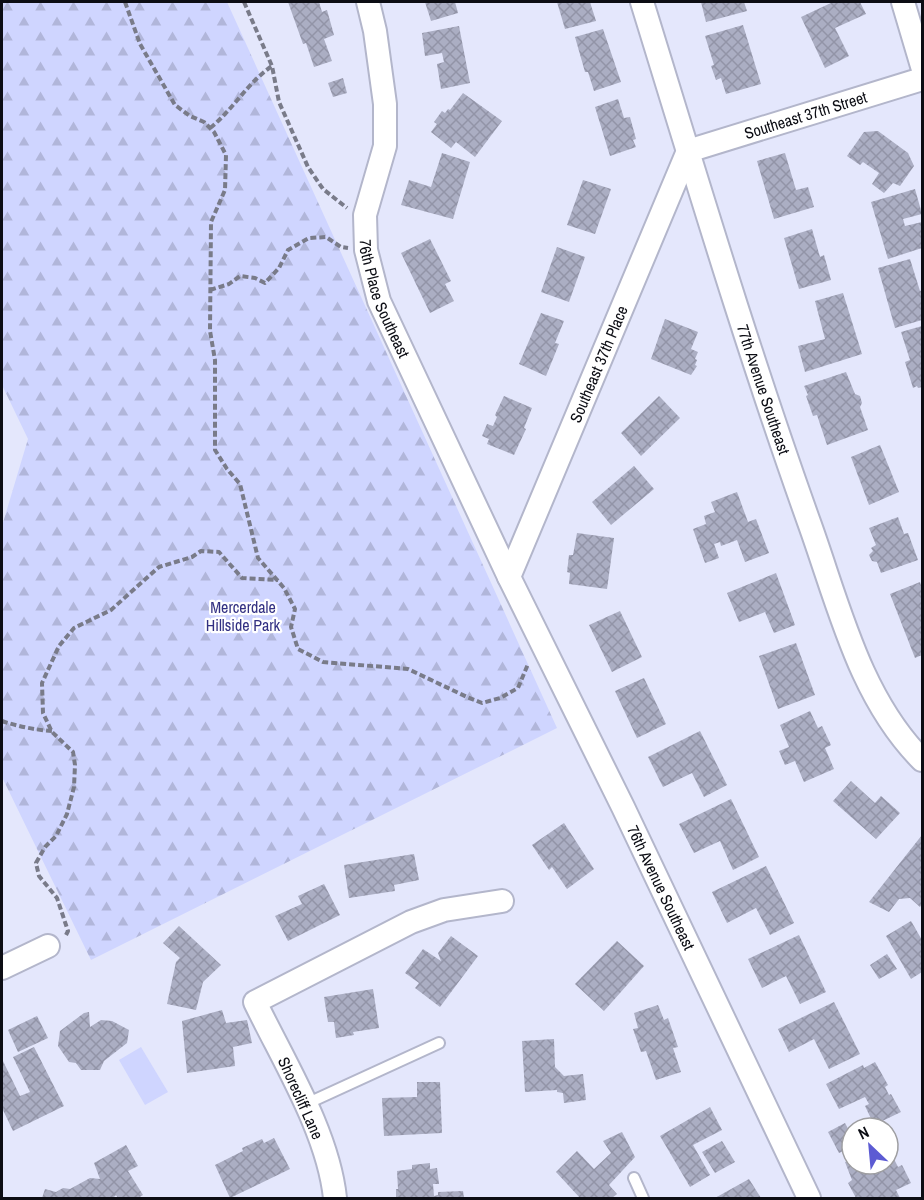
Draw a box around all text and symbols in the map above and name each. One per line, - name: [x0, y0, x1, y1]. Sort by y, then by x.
- street label: Southeast 37th Street: [742, 86, 870, 144]
- street label: 76th Place Southeast: [354, 239, 415, 362]
- street label: Southeast 37th Place: [564, 302, 633, 426]
- street label: 77th Avenue Southeast: [732, 322, 796, 458]
- park label: Mercerdale Hillside Park: [206, 596, 281, 636]
- street label: 76th Avenue Southeast: [622, 822, 701, 954]
- street label: Shorecliff Lane: [273, 1053, 329, 1143]
- north arrow: [840, 1116, 900, 1176]
- text: N: [854, 1121, 873, 1144]

